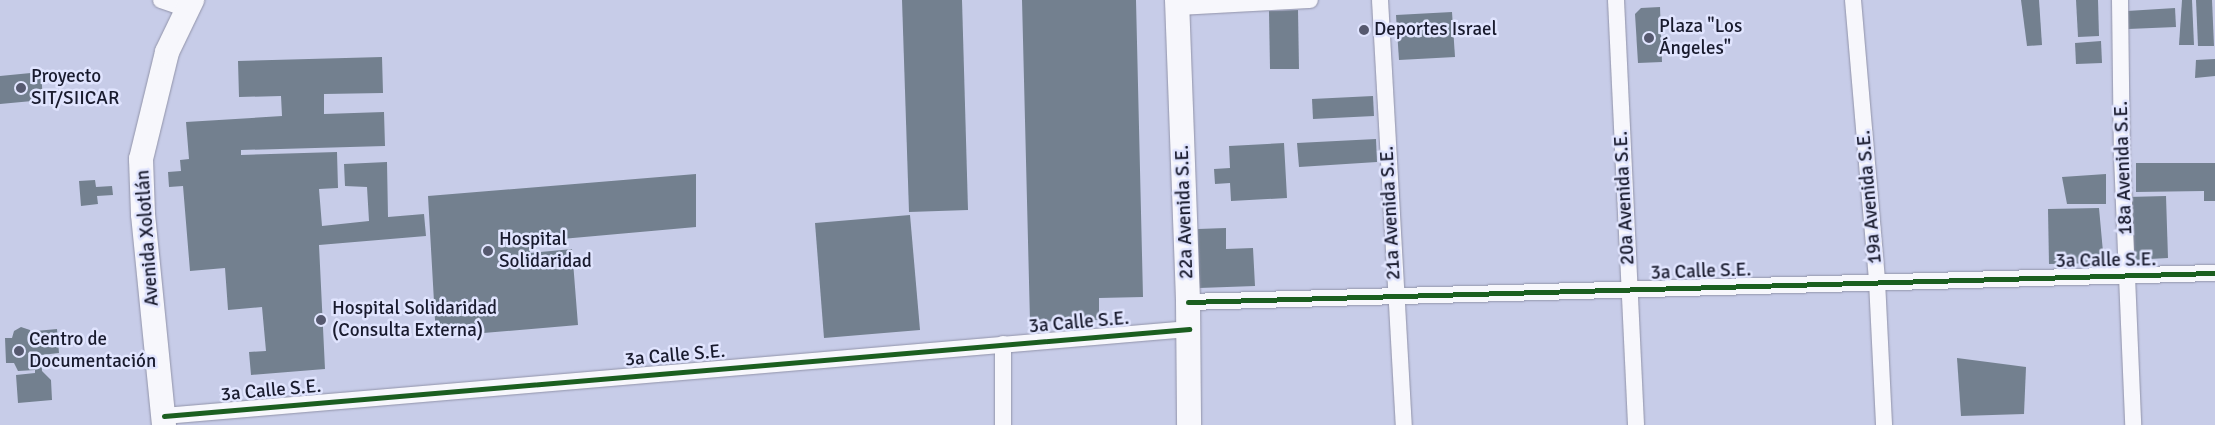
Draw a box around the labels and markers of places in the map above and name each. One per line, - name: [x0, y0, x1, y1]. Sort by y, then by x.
- place label: Plaza "Los Ángeles": [1659, 16, 1742, 60]
- place label: Deportes Israel: [1374, 19, 1497, 41]
- marker: Deportes Israel: [1358, 24, 1370, 36]
- marker: Plaza "Los Ángeles": [1643, 32, 1655, 44]
- place label: Proyecto SIT/SIICAR: [31, 66, 119, 110]
- marker: Proyecto SIT/SIICAR: [15, 82, 27, 94]
- place label: Hospital Solidaridad: [499, 229, 592, 273]
- marker: Hospital Solidaridad: [481, 244, 495, 258]
- place label: Hospital Solidaridad (Consulta Externa): [332, 298, 497, 342]
- marker: Hospital Solidaridad (Consulta Externa): [314, 313, 328, 327]
- place label: Centro de Documentación: [29, 329, 156, 373]
- marker: Centro de Documentación: [13, 345, 25, 357]

